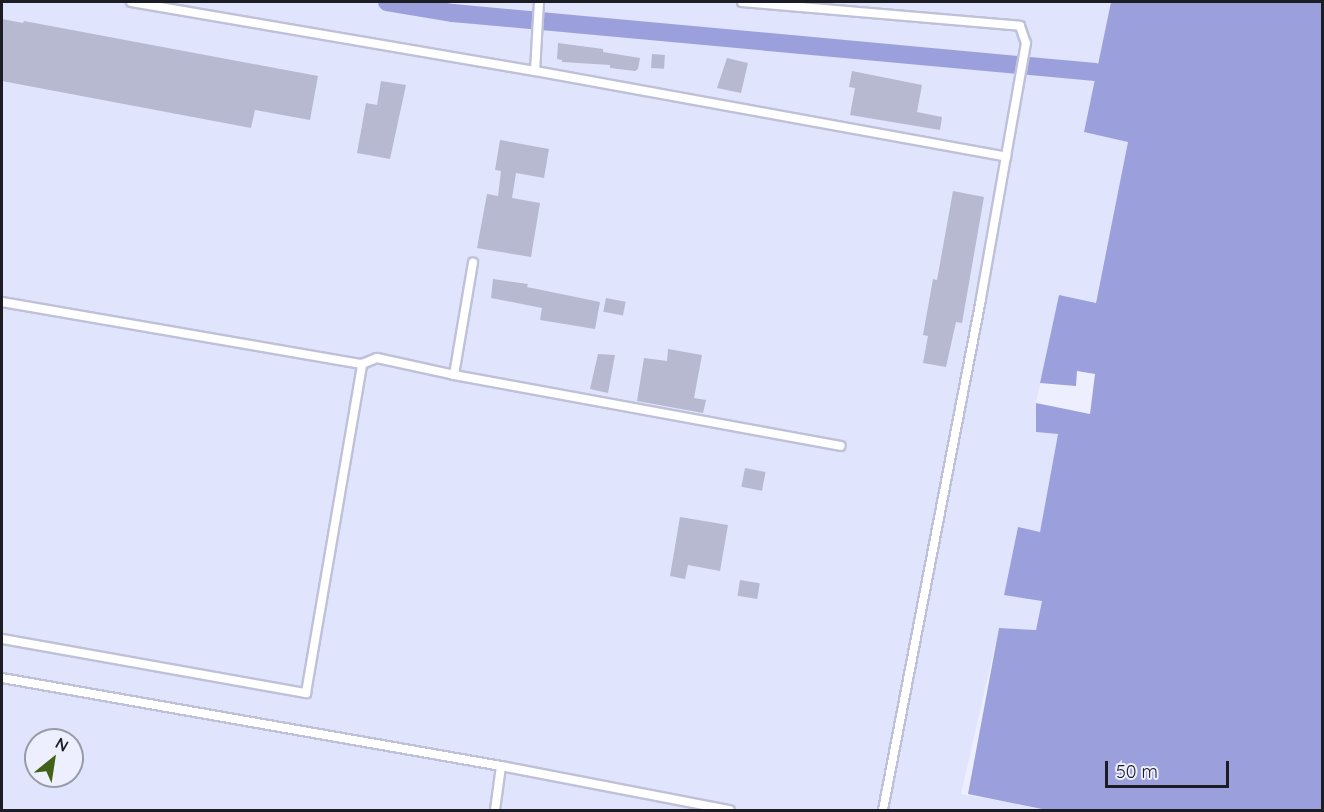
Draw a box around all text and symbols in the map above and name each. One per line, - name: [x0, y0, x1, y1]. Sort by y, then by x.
- north arrow: [24, 728, 84, 788]
- text: N: [52, 733, 72, 756]
- scale bar: [1108, 749, 1232, 787]
- text: 50 m: [1116, 760, 1158, 783]

